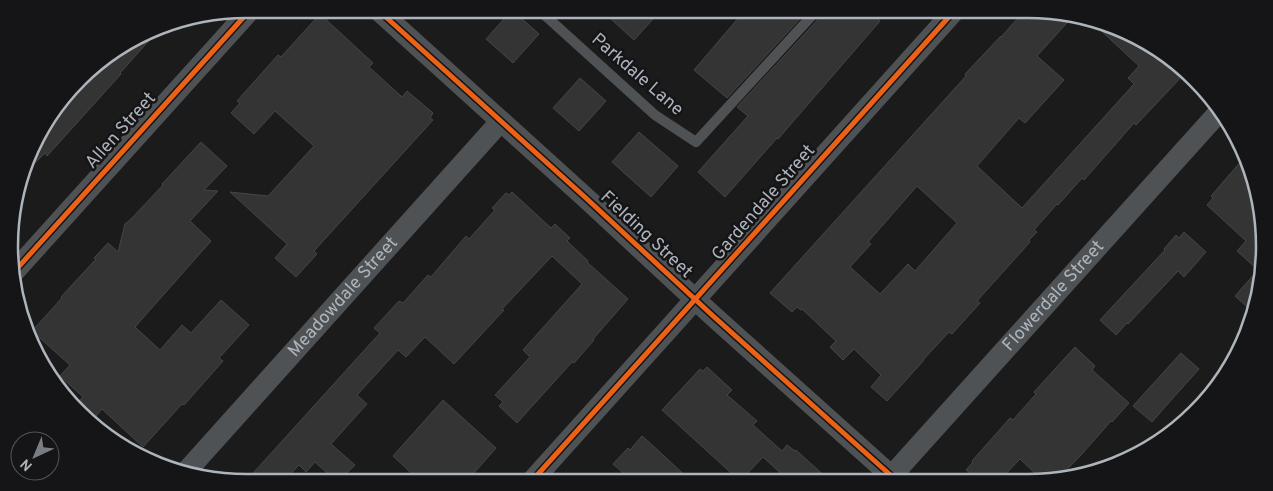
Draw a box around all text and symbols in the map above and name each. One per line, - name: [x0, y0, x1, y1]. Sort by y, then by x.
- street label: Parkdale Lane: [586, 29, 688, 121]
- street label: Allen Street: [81, 88, 161, 174]
- street label: Gardendale Street: [707, 140, 821, 266]
- street label: Fielding Street: [595, 186, 697, 284]
- street label: Meadowdale Street: [283, 232, 403, 362]
- street label: Flowerdale Street: [998, 236, 1109, 356]
- north arrow: [10, 431, 60, 481]
- text: N: [17, 455, 37, 474]

